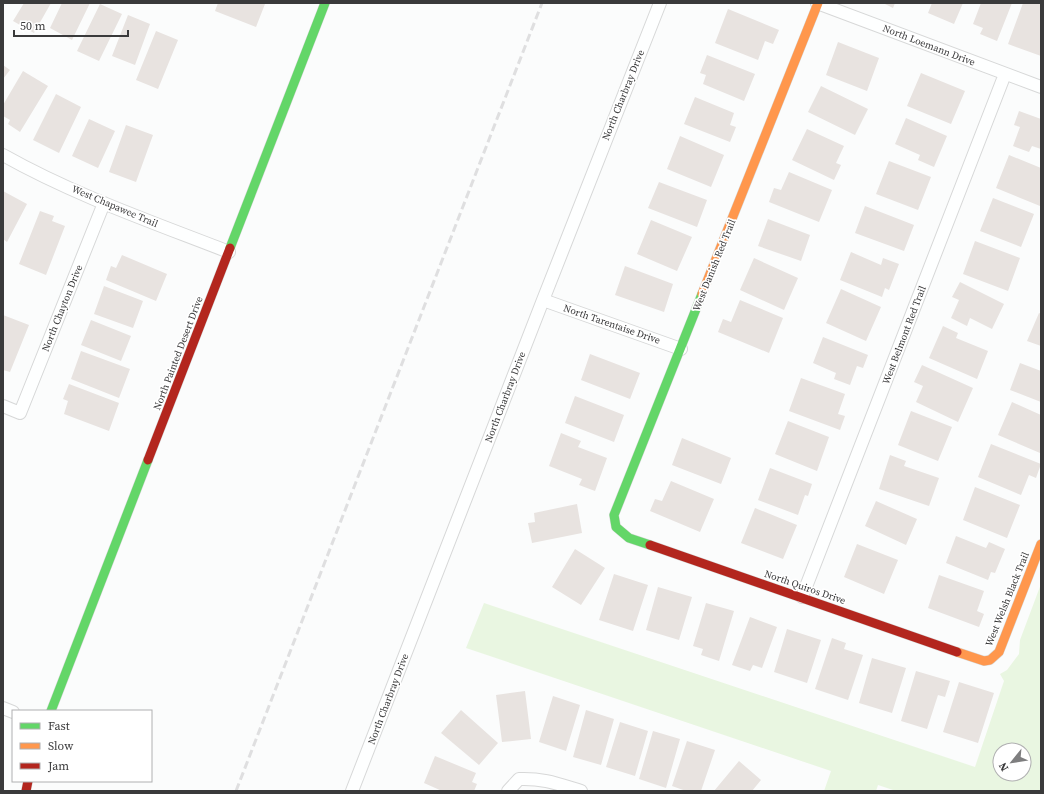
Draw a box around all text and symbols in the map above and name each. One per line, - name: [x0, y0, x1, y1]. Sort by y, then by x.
- scale bar: [14, 12, 128, 38]
- text: 50 m: [20, 18, 46, 34]
- street label: North Loemann Drive: [881, 21, 977, 69]
- street label: North Charbray Drive: [599, 48, 647, 142]
- street label: West Chapawee Trail: [70, 182, 160, 230]
- street label: West Danish Red Trail: [690, 217, 738, 313]
- street label: North Chayton Drive: [39, 263, 85, 353]
- street label: West Belmont Red Trail: [879, 284, 929, 386]
- street label: North Painted Desert Drive: [150, 294, 206, 412]
- street label: North Tarentaise Drive: [562, 301, 662, 347]
- street label: North Charbray Drive: [482, 350, 528, 444]
- street label: West Welsh Black Trail: [982, 550, 1032, 648]
- street label: North Quiros Drive: [763, 567, 847, 607]
- street label: North Charbray Drive: [365, 652, 411, 746]
- legend: [12, 710, 152, 782]
- text: Fast: [48, 718, 70, 734]
- text: Slow: [48, 738, 74, 754]
- north arrow: [992, 742, 1032, 782]
- text: Jam: [47, 758, 69, 774]
- text: N: [995, 760, 1012, 774]

